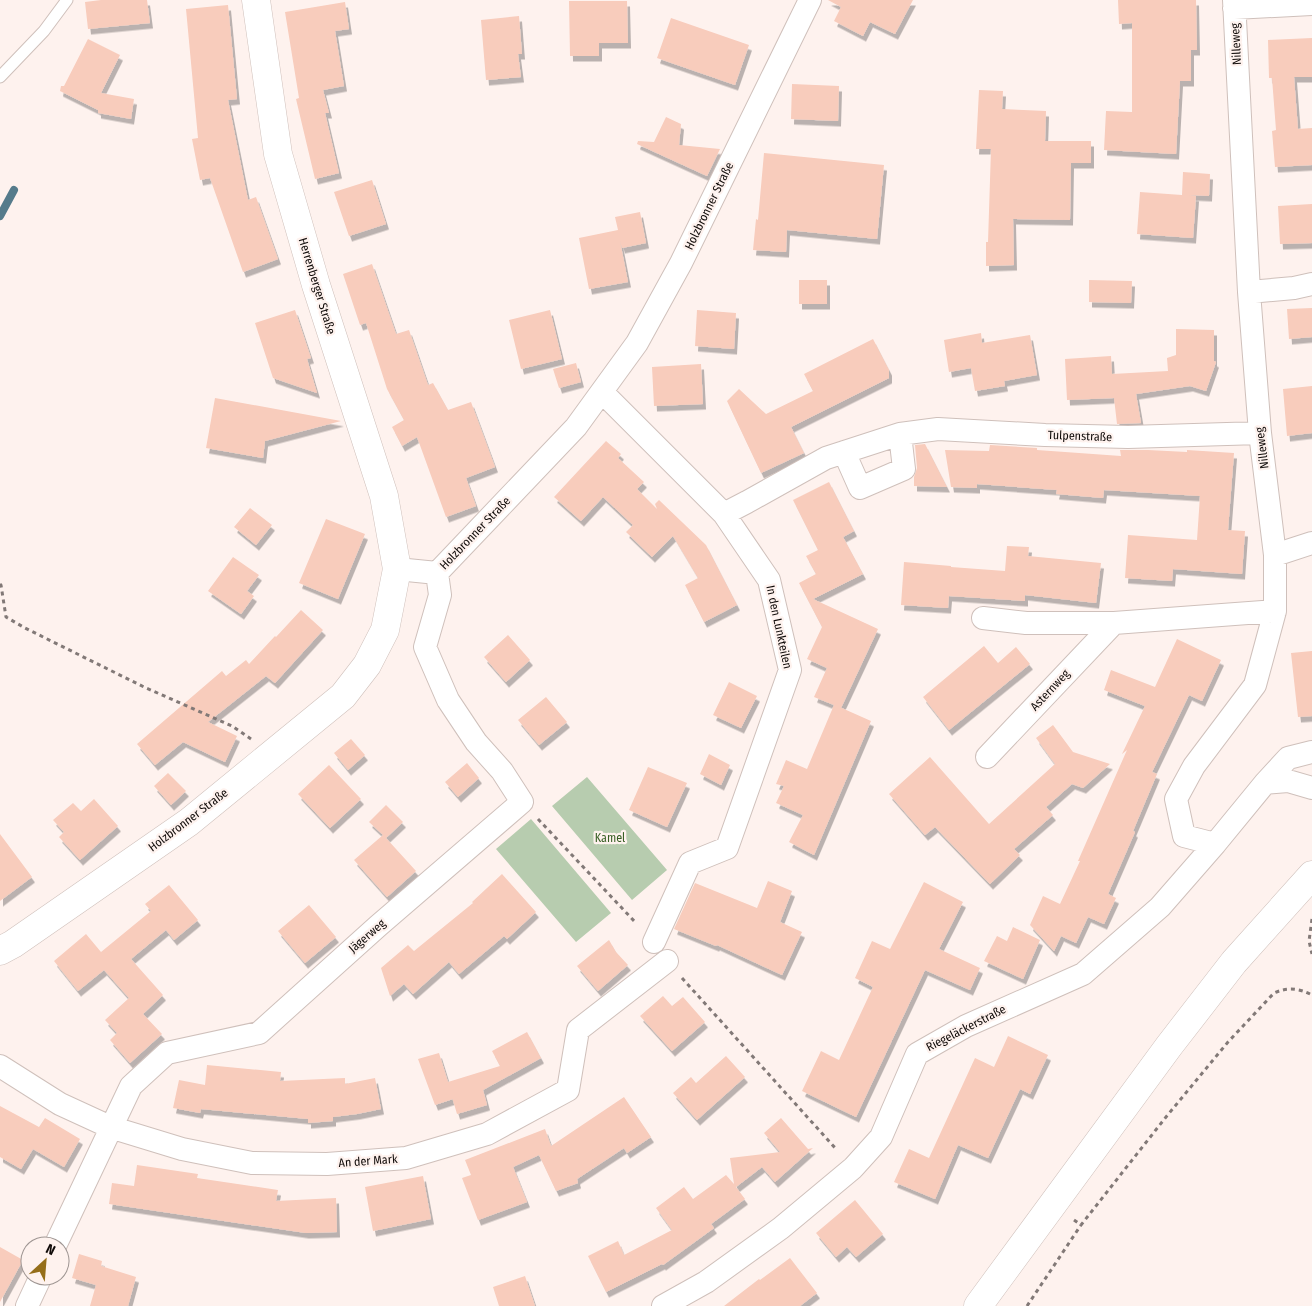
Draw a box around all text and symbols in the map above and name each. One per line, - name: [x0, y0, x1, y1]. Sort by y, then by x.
- street label: Nilleweg: [1228, 22, 1244, 65]
- street label: Holzbronner Straße: [682, 160, 736, 252]
- street label: Herrenberger Straße: [296, 236, 338, 336]
- street label: Nilleweg: [1252, 426, 1272, 470]
- street label: Tulpenstraße: [1048, 428, 1112, 444]
- street label: Holzbronner Straße: [437, 494, 513, 572]
- street label: In den Lunkteilen: [763, 584, 795, 670]
- street label: Asternweg: [1027, 666, 1073, 713]
- street label: Holzbronner Straße: [146, 786, 230, 854]
- park label: Kamel: [595, 831, 625, 845]
- street label: Jägerweg: [346, 916, 388, 956]
- street label: Riegeläckerstraße: [924, 1002, 1008, 1054]
- street label: An der Mark: [338, 1152, 398, 1170]
- north arrow: [20, 1236, 70, 1286]
- text: N: [43, 1240, 58, 1259]

